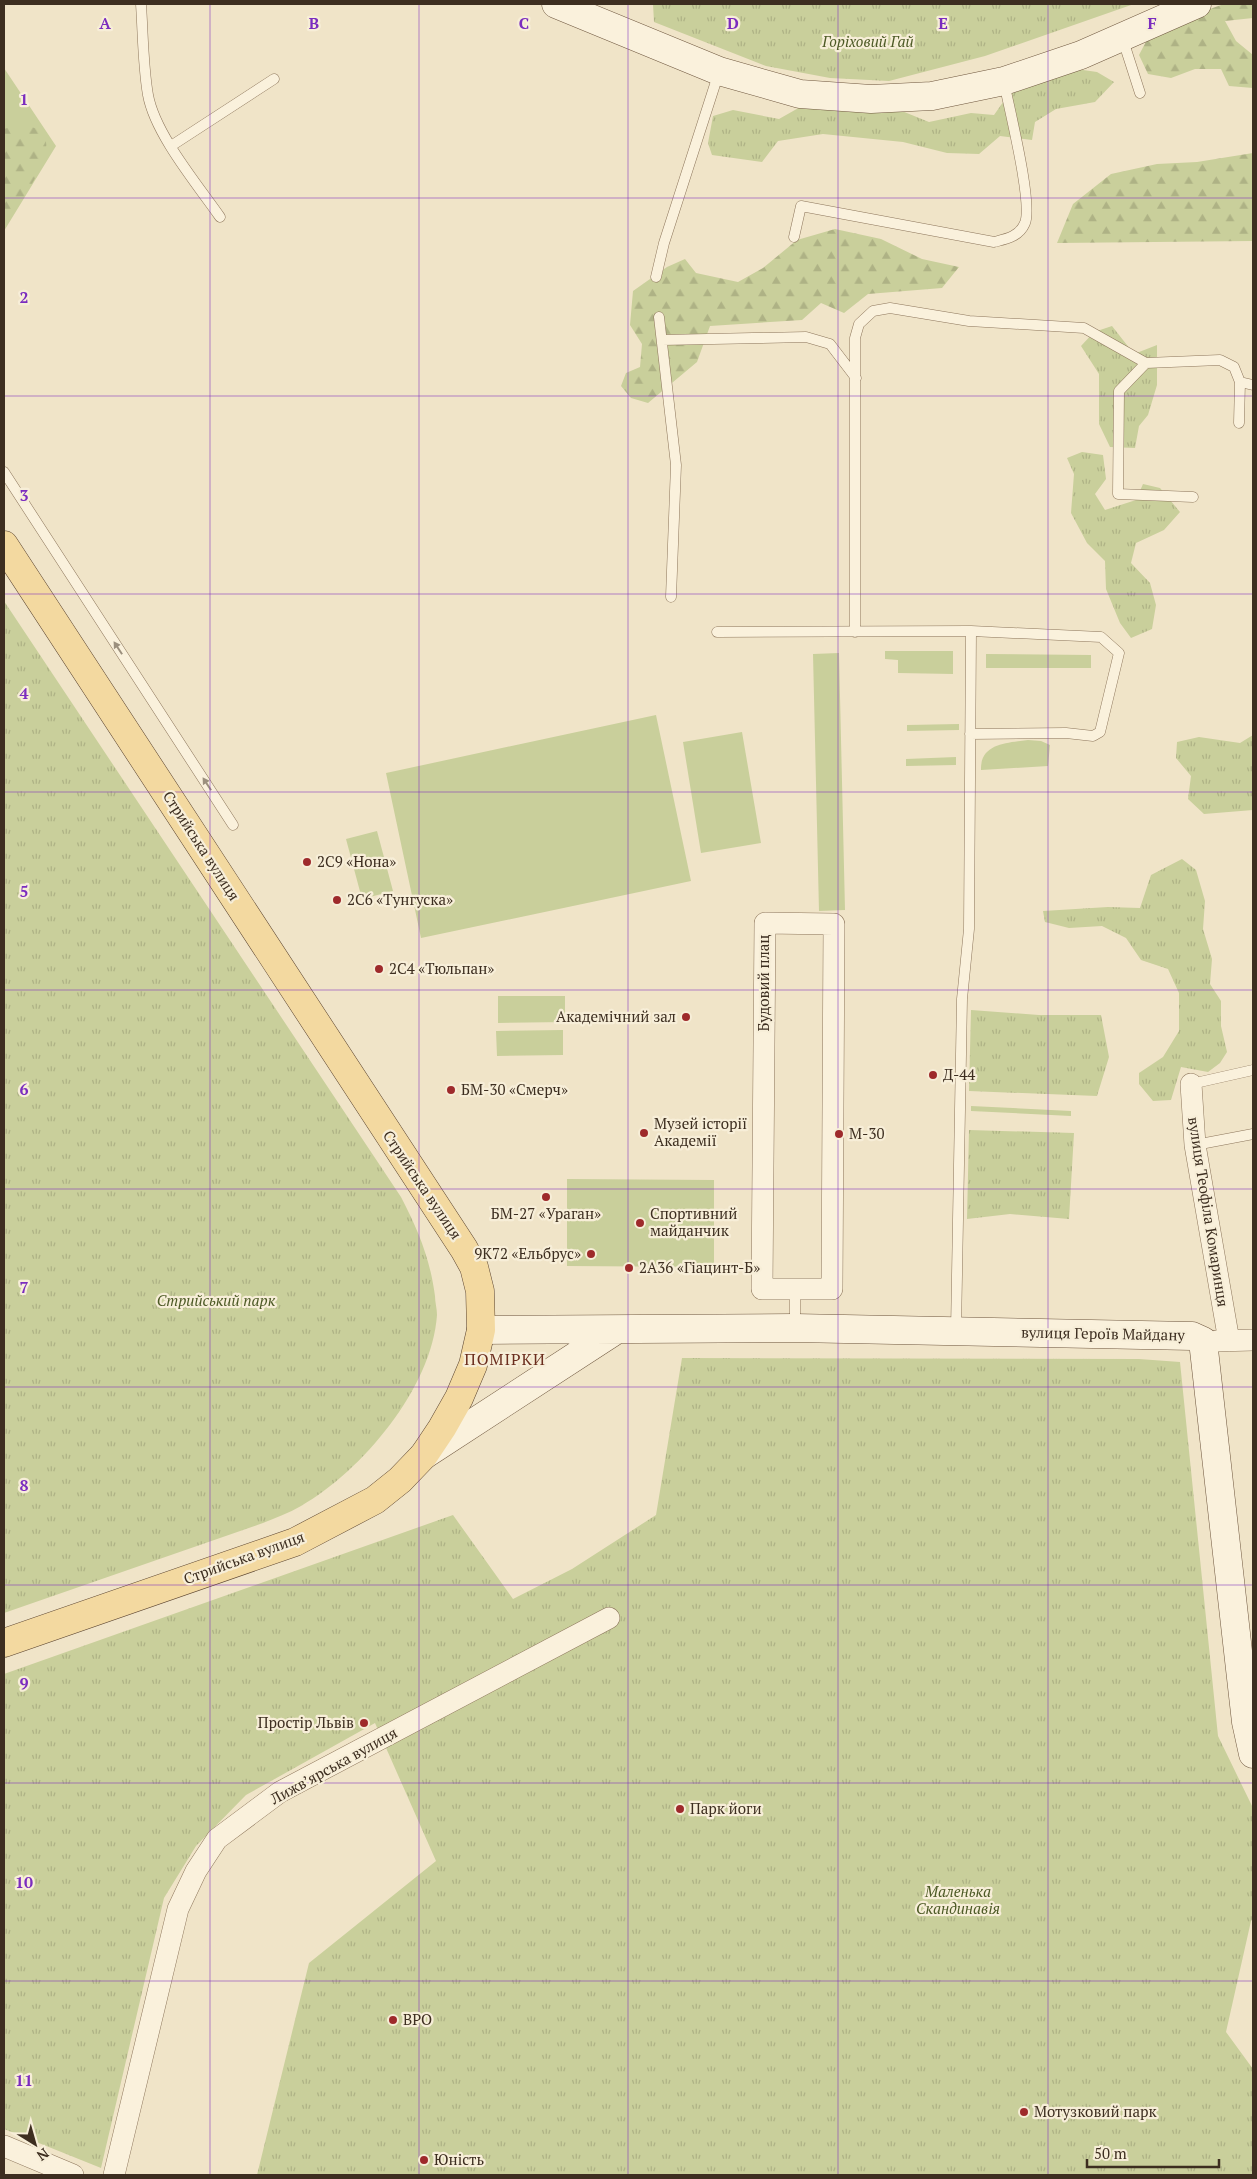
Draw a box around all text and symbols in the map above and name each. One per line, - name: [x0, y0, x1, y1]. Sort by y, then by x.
- text: A: [99, 12, 111, 34]
- text: B: [309, 12, 319, 34]
- text: C: [519, 12, 529, 34]
- text: D: [727, 12, 739, 34]
- text: E: [938, 12, 948, 34]
- text: F: [1147, 12, 1157, 34]
- park label: Горіховий Гай: [821, 31, 914, 51]
- text: 1: [19, 88, 29, 110]
- text: 2: [19, 286, 29, 308]
- text: 3: [19, 484, 29, 506]
- one-way arrow: [114, 641, 123, 654]
- text: 4: [19, 682, 29, 704]
- one-way arrow: [202, 777, 212, 791]
- street label: Стрийська вулиця: [159, 787, 245, 904]
- place label: 2С9 «Нона»: [317, 851, 396, 871]
- marker: 2С9 «Нона»: [301, 856, 313, 868]
- text: 5: [19, 880, 29, 902]
- place label: 2С6 «Тунгуска»: [347, 889, 453, 909]
- marker: 2С6 «Тунгуска»: [331, 894, 343, 906]
- street label: Будовий плац: [753, 934, 773, 1032]
- place label: 2С4 «Тюльпан»: [389, 958, 494, 978]
- marker: 2С4 «Тюльпан»: [373, 963, 385, 975]
- place label: Академічний зал: [556, 1006, 676, 1026]
- marker: Академічний зал: [680, 1011, 692, 1023]
- place label: Д-44: [943, 1064, 975, 1084]
- marker: Д-44: [927, 1069, 939, 1081]
- text: 6: [19, 1078, 29, 1100]
- place label: БМ-30 «Смерч»: [461, 1079, 568, 1099]
- marker: БМ-30 «Смерч»: [445, 1084, 457, 1096]
- place label: Музей історії Академії: [654, 1113, 747, 1150]
- street label: вулиця Теофіла Комаринця: [1184, 1115, 1234, 1308]
- place label: М-30: [849, 1123, 884, 1143]
- street label: Стрийська вулиця: [379, 1126, 467, 1243]
- marker: Музей історії Академії: [638, 1127, 650, 1139]
- marker: М-30: [833, 1128, 845, 1140]
- marker: БМ-27 «Ураган»: [540, 1191, 552, 1203]
- place label: БМ-27 «Ураган»: [491, 1203, 601, 1223]
- place label: Спортивний майданчик: [650, 1203, 737, 1240]
- marker: Спортивний майданчик: [634, 1217, 646, 1229]
- place label: 9К72 «Ельбрус»: [474, 1243, 581, 1263]
- marker: 9К72 «Ельбрус»: [585, 1248, 597, 1260]
- place label: 2А36 «Гіацинт-Б»: [639, 1257, 760, 1277]
- marker: 2А36 «Гіацинт-Б»: [623, 1262, 635, 1274]
- text: 7: [19, 1276, 29, 1298]
- park label: Стрийський парк: [157, 1290, 276, 1310]
- street label: вулиця Героїв Майдану: [1021, 1322, 1186, 1344]
- district label: ПОМІРКИ: [464, 1348, 546, 1370]
- text: 8: [19, 1474, 29, 1496]
- street label: Стрийська вулиця: [181, 1526, 307, 1588]
- text: 9: [19, 1672, 29, 1694]
- place label: Простір Львів: [258, 1712, 354, 1732]
- marker: Простір Львів: [358, 1717, 370, 1729]
- street label: Лижвʼярська вулиця: [266, 1722, 401, 1809]
- place label: Парк йоги: [690, 1798, 762, 1818]
- marker: Парк йоги: [674, 1803, 686, 1815]
- text: 10: [15, 1871, 33, 1893]
- park label: Маленька Скандинавія: [916, 1881, 1000, 1918]
- place label: ВРО: [403, 2009, 432, 2029]
- marker: ВРО: [387, 2014, 399, 2026]
- text: 11: [15, 2069, 33, 2091]
- place label: Мотузковий парк: [1034, 2101, 1158, 2121]
- marker: Мотузковий парк: [1018, 2106, 1030, 2118]
- north arrow: [10, 2119, 60, 2169]
- scale bar: [1087, 2136, 1220, 2168]
- text: 50 m: [1094, 2143, 1127, 2163]
- text: N: [33, 2144, 53, 2166]
- place label: Юність: [434, 2149, 484, 2169]
- marker: Юність: [418, 2154, 430, 2166]

